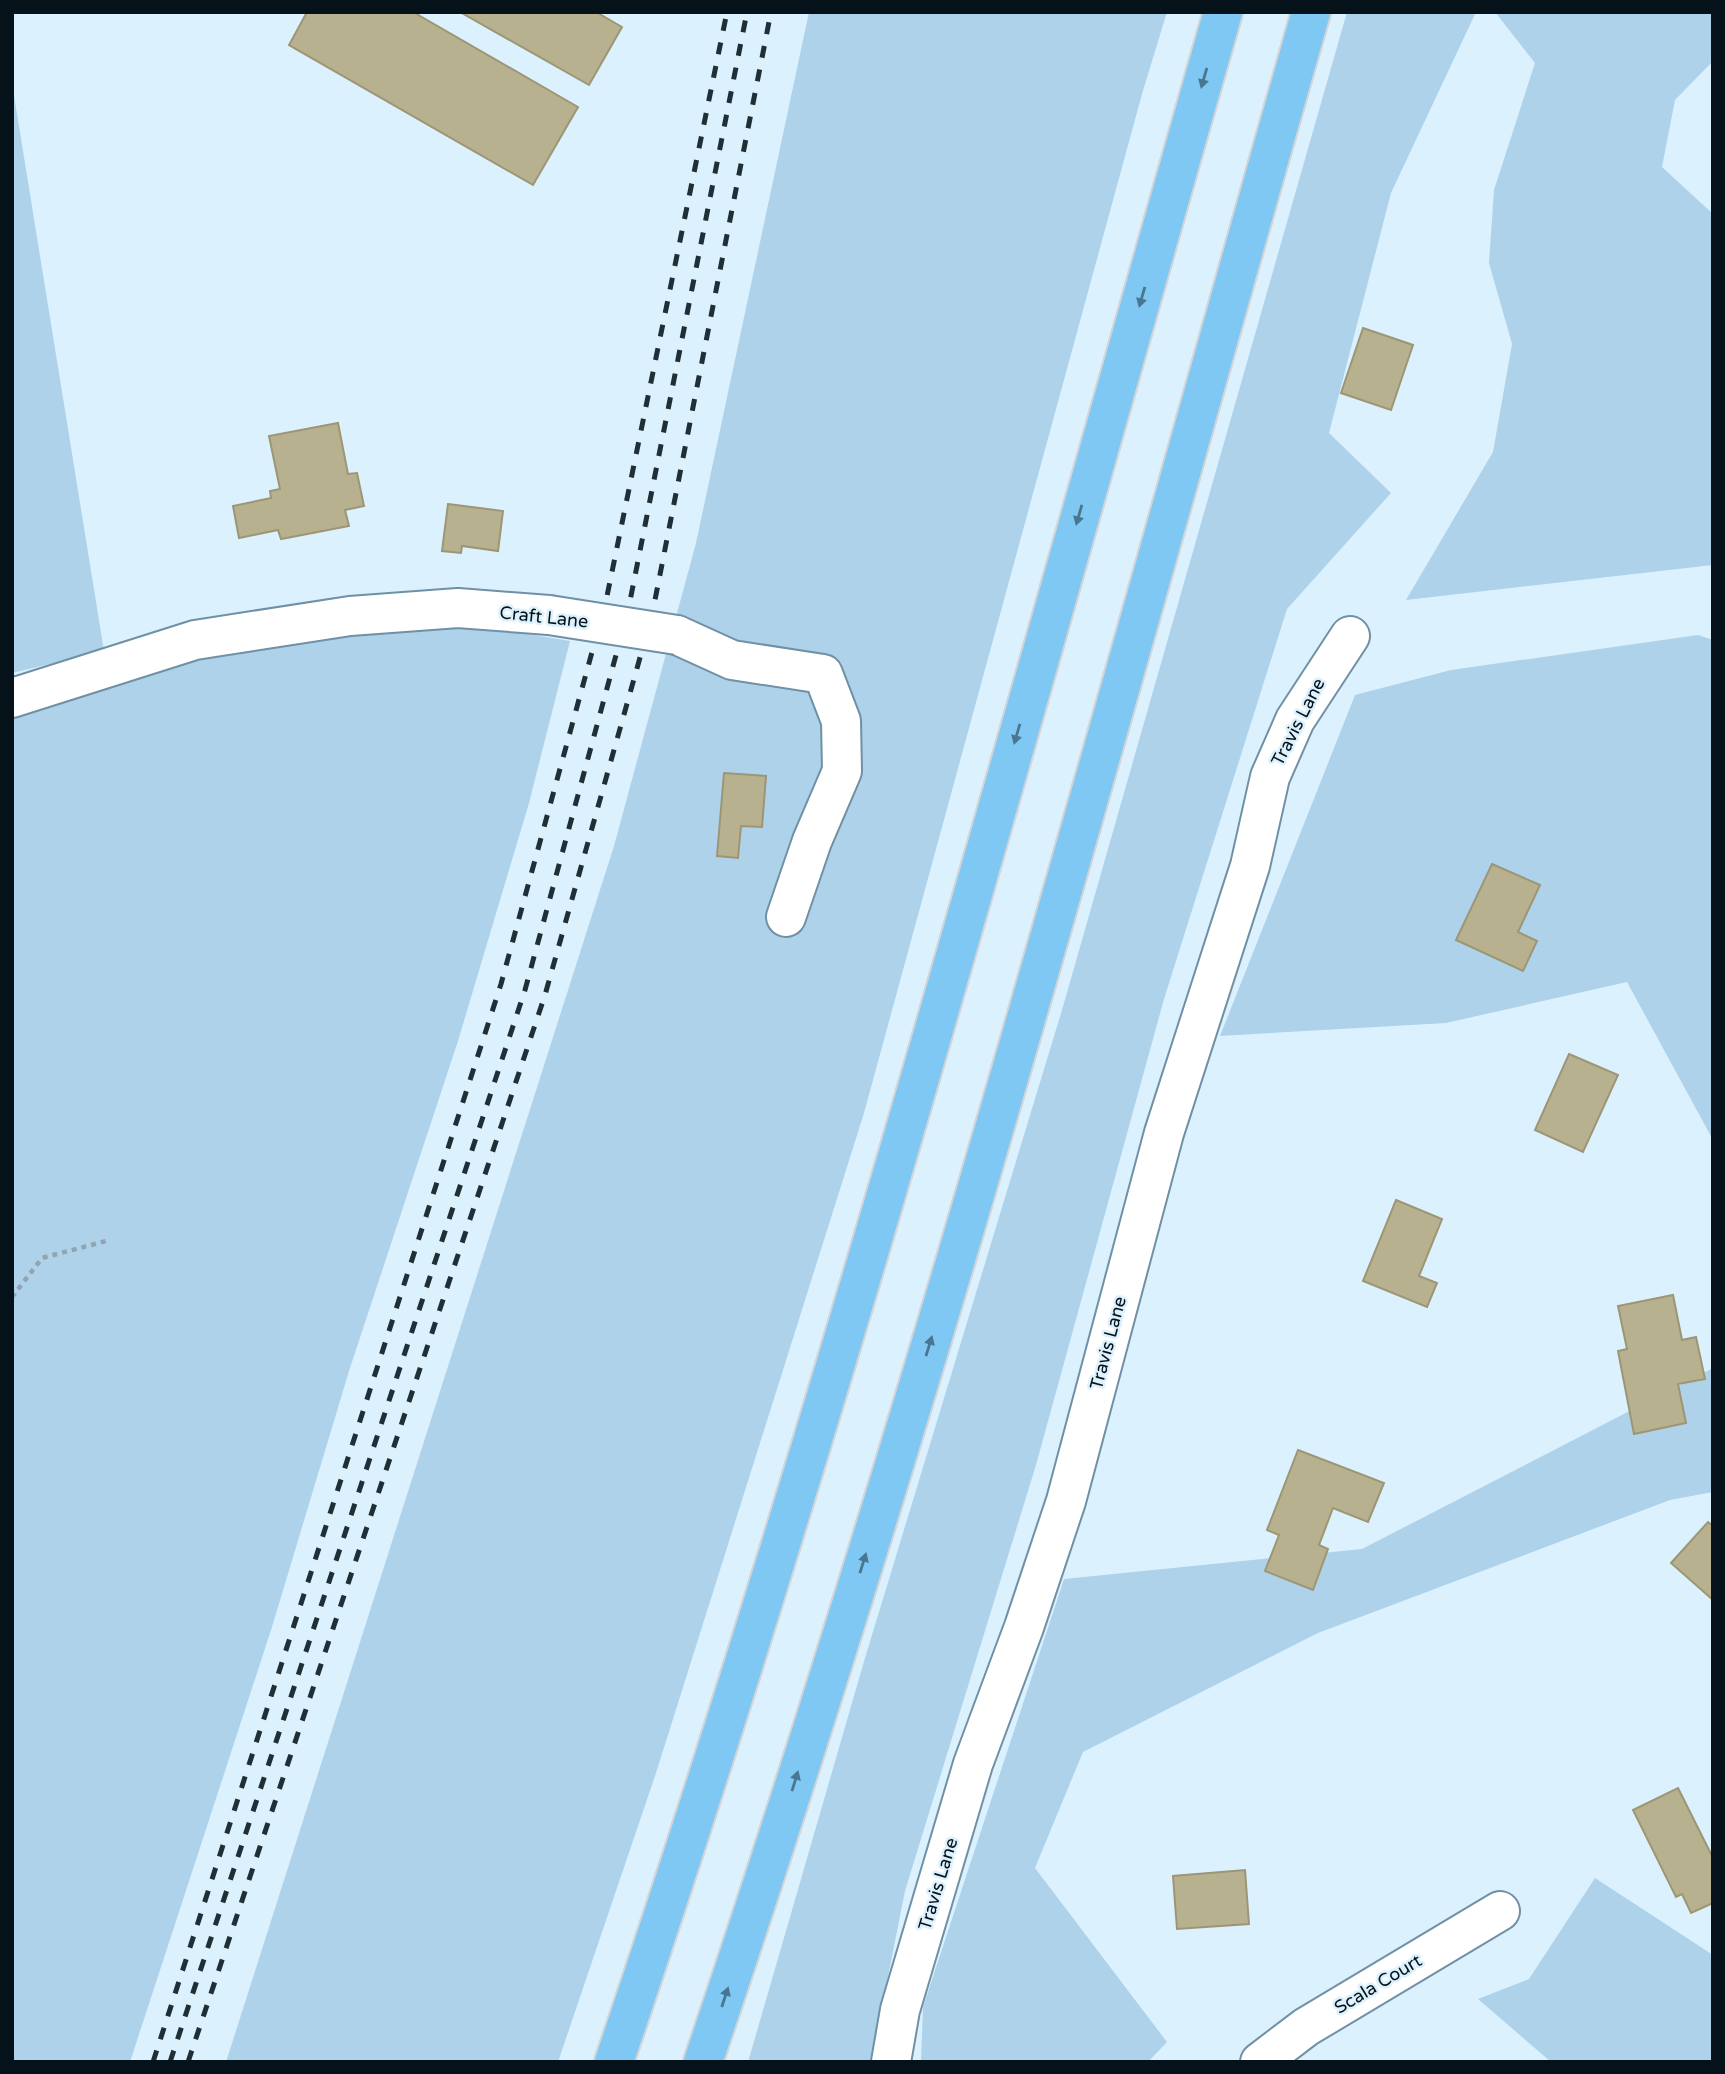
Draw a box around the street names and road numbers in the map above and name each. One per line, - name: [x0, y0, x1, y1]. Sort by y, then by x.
- street label: Craft Lane: [499, 601, 589, 633]
- street label: Travis Lane: [1266, 674, 1330, 770]
- street label: Travis Lane: [1085, 1294, 1131, 1392]
- street label: Travis Lane: [913, 1835, 963, 1933]
- street label: Scala Court: [1330, 1949, 1426, 2019]

